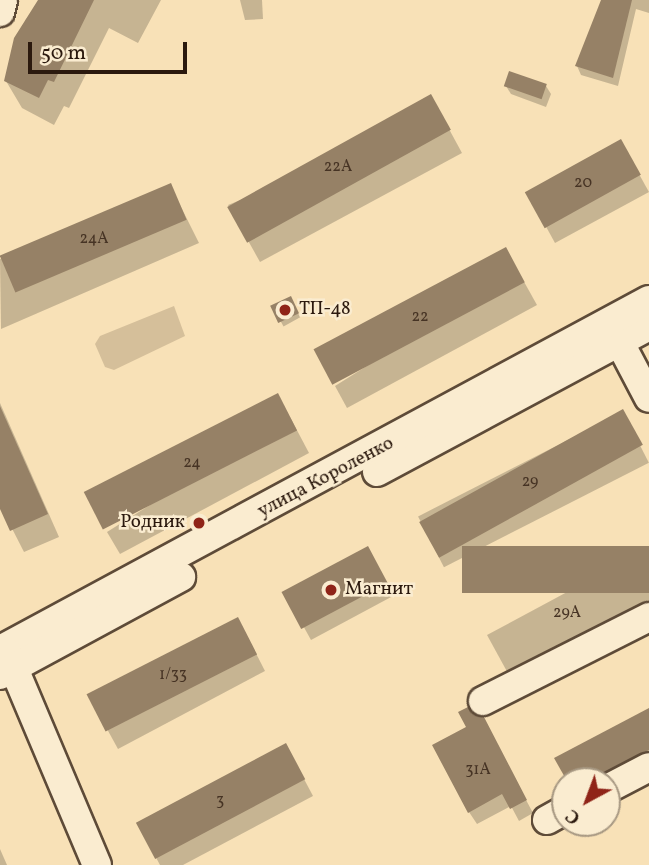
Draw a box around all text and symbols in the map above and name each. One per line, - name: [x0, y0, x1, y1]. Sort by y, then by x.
- scale bar: [32, 28, 191, 72]
- text: 50 m: [41, 39, 86, 68]
- house number: 22А: [324, 157, 352, 177]
- house number: 20: [574, 173, 592, 193]
- house number: 24А: [80, 229, 108, 249]
- place label: ТП-48: [299, 299, 351, 321]
- marker: ТП-48: [277, 302, 293, 318]
- house number: 22: [411, 307, 429, 327]
- street label: улица Короленко: [254, 433, 398, 523]
- house number: 24: [183, 453, 201, 473]
- house number: 29: [522, 472, 538, 492]
- place label: Родник: [120, 512, 185, 534]
- marker: Родник: [191, 515, 207, 531]
- place label: Магнит: [345, 579, 413, 601]
- marker: Магнит: [323, 582, 339, 598]
- house number: 29А: [553, 603, 581, 623]
- house number: 1/33: [159, 665, 187, 685]
- house number: 31А: [465, 760, 491, 780]
- north arrow: [551, 767, 621, 837]
- house number: 3: [216, 791, 224, 811]
- text: С: [560, 803, 587, 830]

